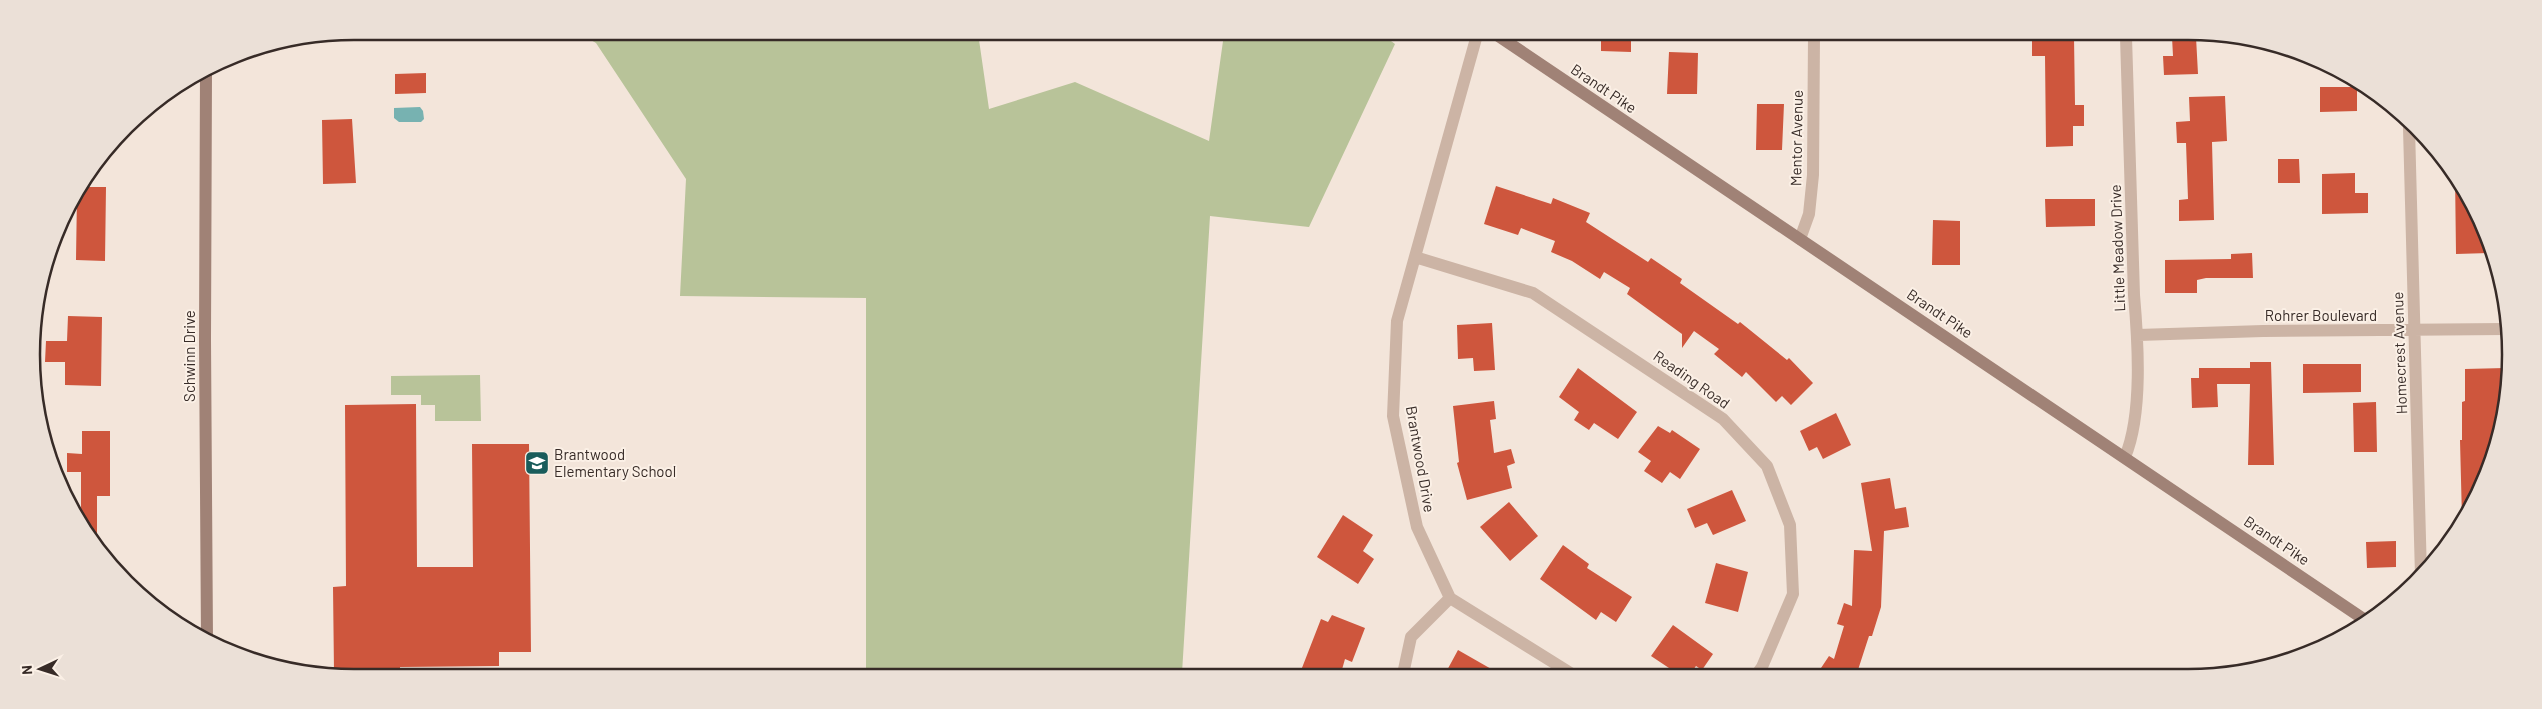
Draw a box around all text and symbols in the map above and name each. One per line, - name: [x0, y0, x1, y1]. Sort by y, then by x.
- street label: Brandt Pike: [1568, 60, 1640, 116]
- street label: Mentor Avenue: [1786, 90, 1806, 186]
- street label: Little Meadow Drive: [2106, 184, 2128, 312]
- street label: Brandt Pike: [1904, 285, 1976, 341]
- street label: Homecrest Avenue: [2388, 291, 2410, 415]
- street label: Rohrer Boulevard: [2265, 306, 2377, 324]
- street label: Schwinn Drive: [180, 310, 198, 402]
- street label: Reading Road: [1650, 346, 1734, 412]
- street label: Brantwood Drive: [1403, 404, 1439, 514]
- place label: Brantwood Elementary School: [554, 445, 676, 480]
- school or university icon: Brantwood Elementary School: [524, 450, 550, 476]
- street label: Brandt Pike: [2241, 512, 2313, 568]
- north arrow: [15, 644, 65, 694]
- text: N: [18, 665, 35, 675]

